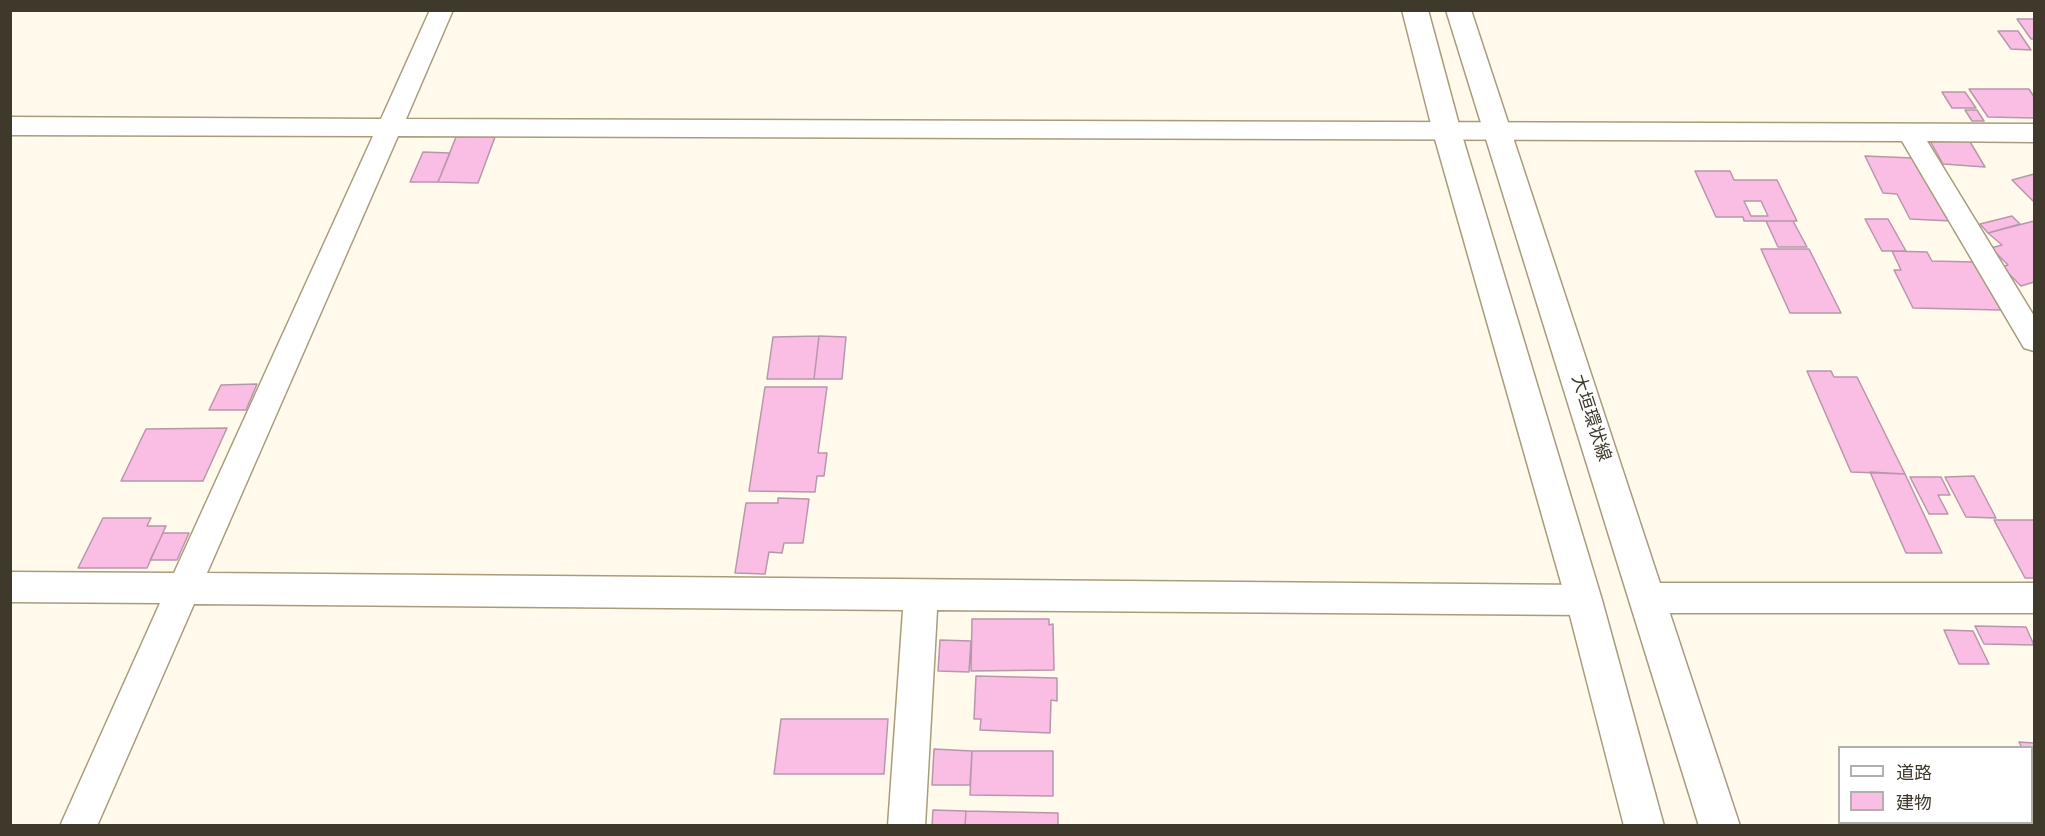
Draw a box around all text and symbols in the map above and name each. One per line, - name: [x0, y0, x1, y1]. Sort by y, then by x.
- street label: 大垣環状線: [1567, 372, 1615, 464]
- legend: [1838, 746, 2033, 824]
- text: 道路: [1896, 762, 1932, 784]
- text: 建物: [1896, 792, 1932, 814]

